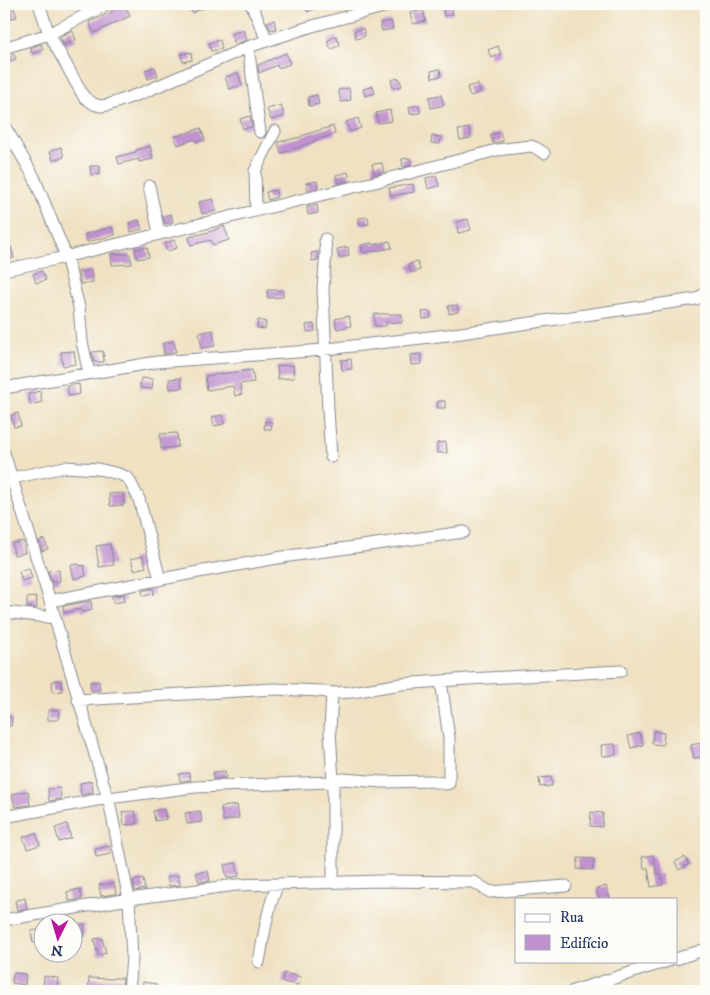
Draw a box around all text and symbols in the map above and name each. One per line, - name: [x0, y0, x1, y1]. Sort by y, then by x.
- legend: [515, 898, 678, 962]
- text: Rua: [560, 908, 584, 927]
- north arrow: [32, 912, 82, 962]
- text: Edifício: [560, 934, 608, 953]
- text: N: [50, 940, 63, 959]

